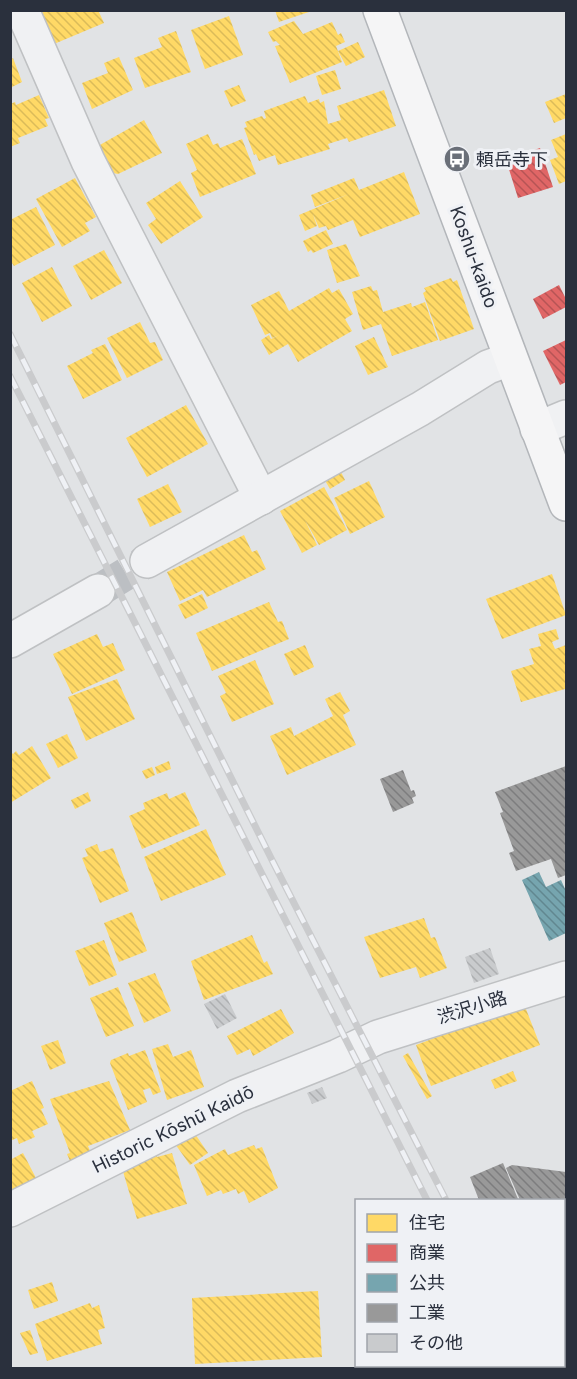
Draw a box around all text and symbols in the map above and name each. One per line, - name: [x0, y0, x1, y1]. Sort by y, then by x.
- bus stop icon: 頼岳寺下: [442, 144, 472, 174]
- place label: 頼岳寺下: [476, 149, 548, 170]
- street label: Koshu-kaido: [446, 203, 502, 311]
- street label: 渋沢小路: [435, 986, 509, 1028]
- street label: Historic Kōshū Kaidō: [89, 1081, 257, 1177]
- legend: [355, 1199, 565, 1367]
- text: 住宅: [409, 1212, 445, 1233]
- text: 商業: [409, 1242, 445, 1263]
- text: 公共: [409, 1272, 445, 1293]
- text: 工業: [409, 1302, 445, 1323]
- text: その他: [409, 1332, 463, 1353]

